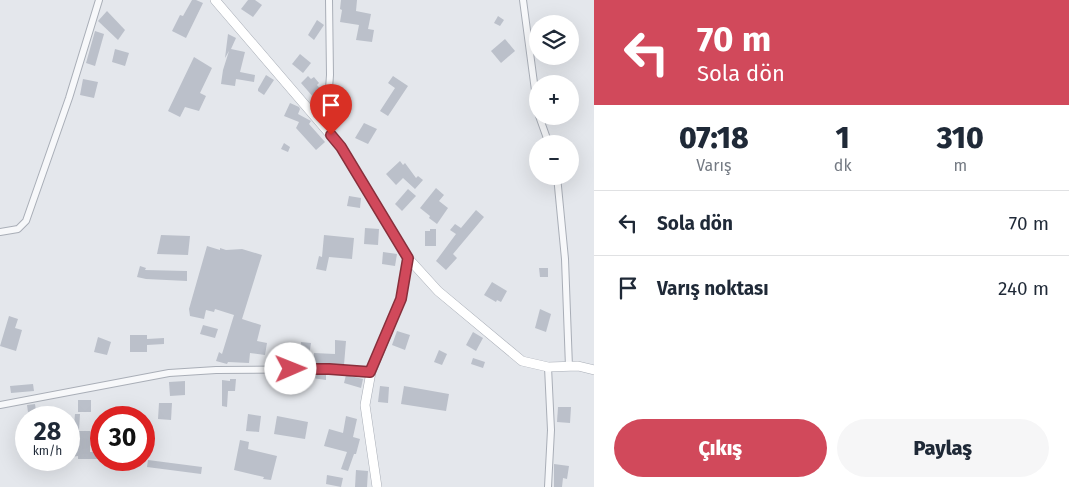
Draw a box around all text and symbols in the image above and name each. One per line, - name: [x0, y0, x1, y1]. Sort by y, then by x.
- map controls: [529, 15, 579, 185]
- button: layers: [529, 15, 579, 65]
- text: 70 m: [697, 18, 771, 60]
- icon: left: [614, 20, 679, 85]
- text: Sola dön: [697, 60, 785, 87]
- button: +: [529, 75, 579, 125]
- pin: [310, 84, 352, 135]
- icon: arrive: [317, 91, 345, 119]
- text: 07:18: [679, 120, 749, 156]
- text: 1: [836, 120, 850, 156]
- text: 310: [937, 120, 984, 156]
- button: −: [529, 135, 579, 185]
- text: Varış: [696, 156, 731, 175]
- text: dk: [834, 156, 852, 175]
- text: m: [953, 156, 967, 175]
- icon: left: [614, 209, 642, 237]
- text: Sola dön: [657, 212, 733, 235]
- text: 70 m: [1009, 212, 1049, 235]
- icon: arrive: [614, 274, 642, 302]
- text: Varış noktası: [657, 277, 769, 300]
- text: 240 m: [998, 277, 1049, 300]
- position arrow: [264, 342, 316, 394]
- speed limit sign: 30: [90, 406, 155, 471]
- text: 28: [34, 417, 61, 447]
- button: Çıkış: [614, 419, 827, 477]
- button: Paylaş: [837, 419, 1049, 477]
- text: km/h: [33, 444, 62, 458]

